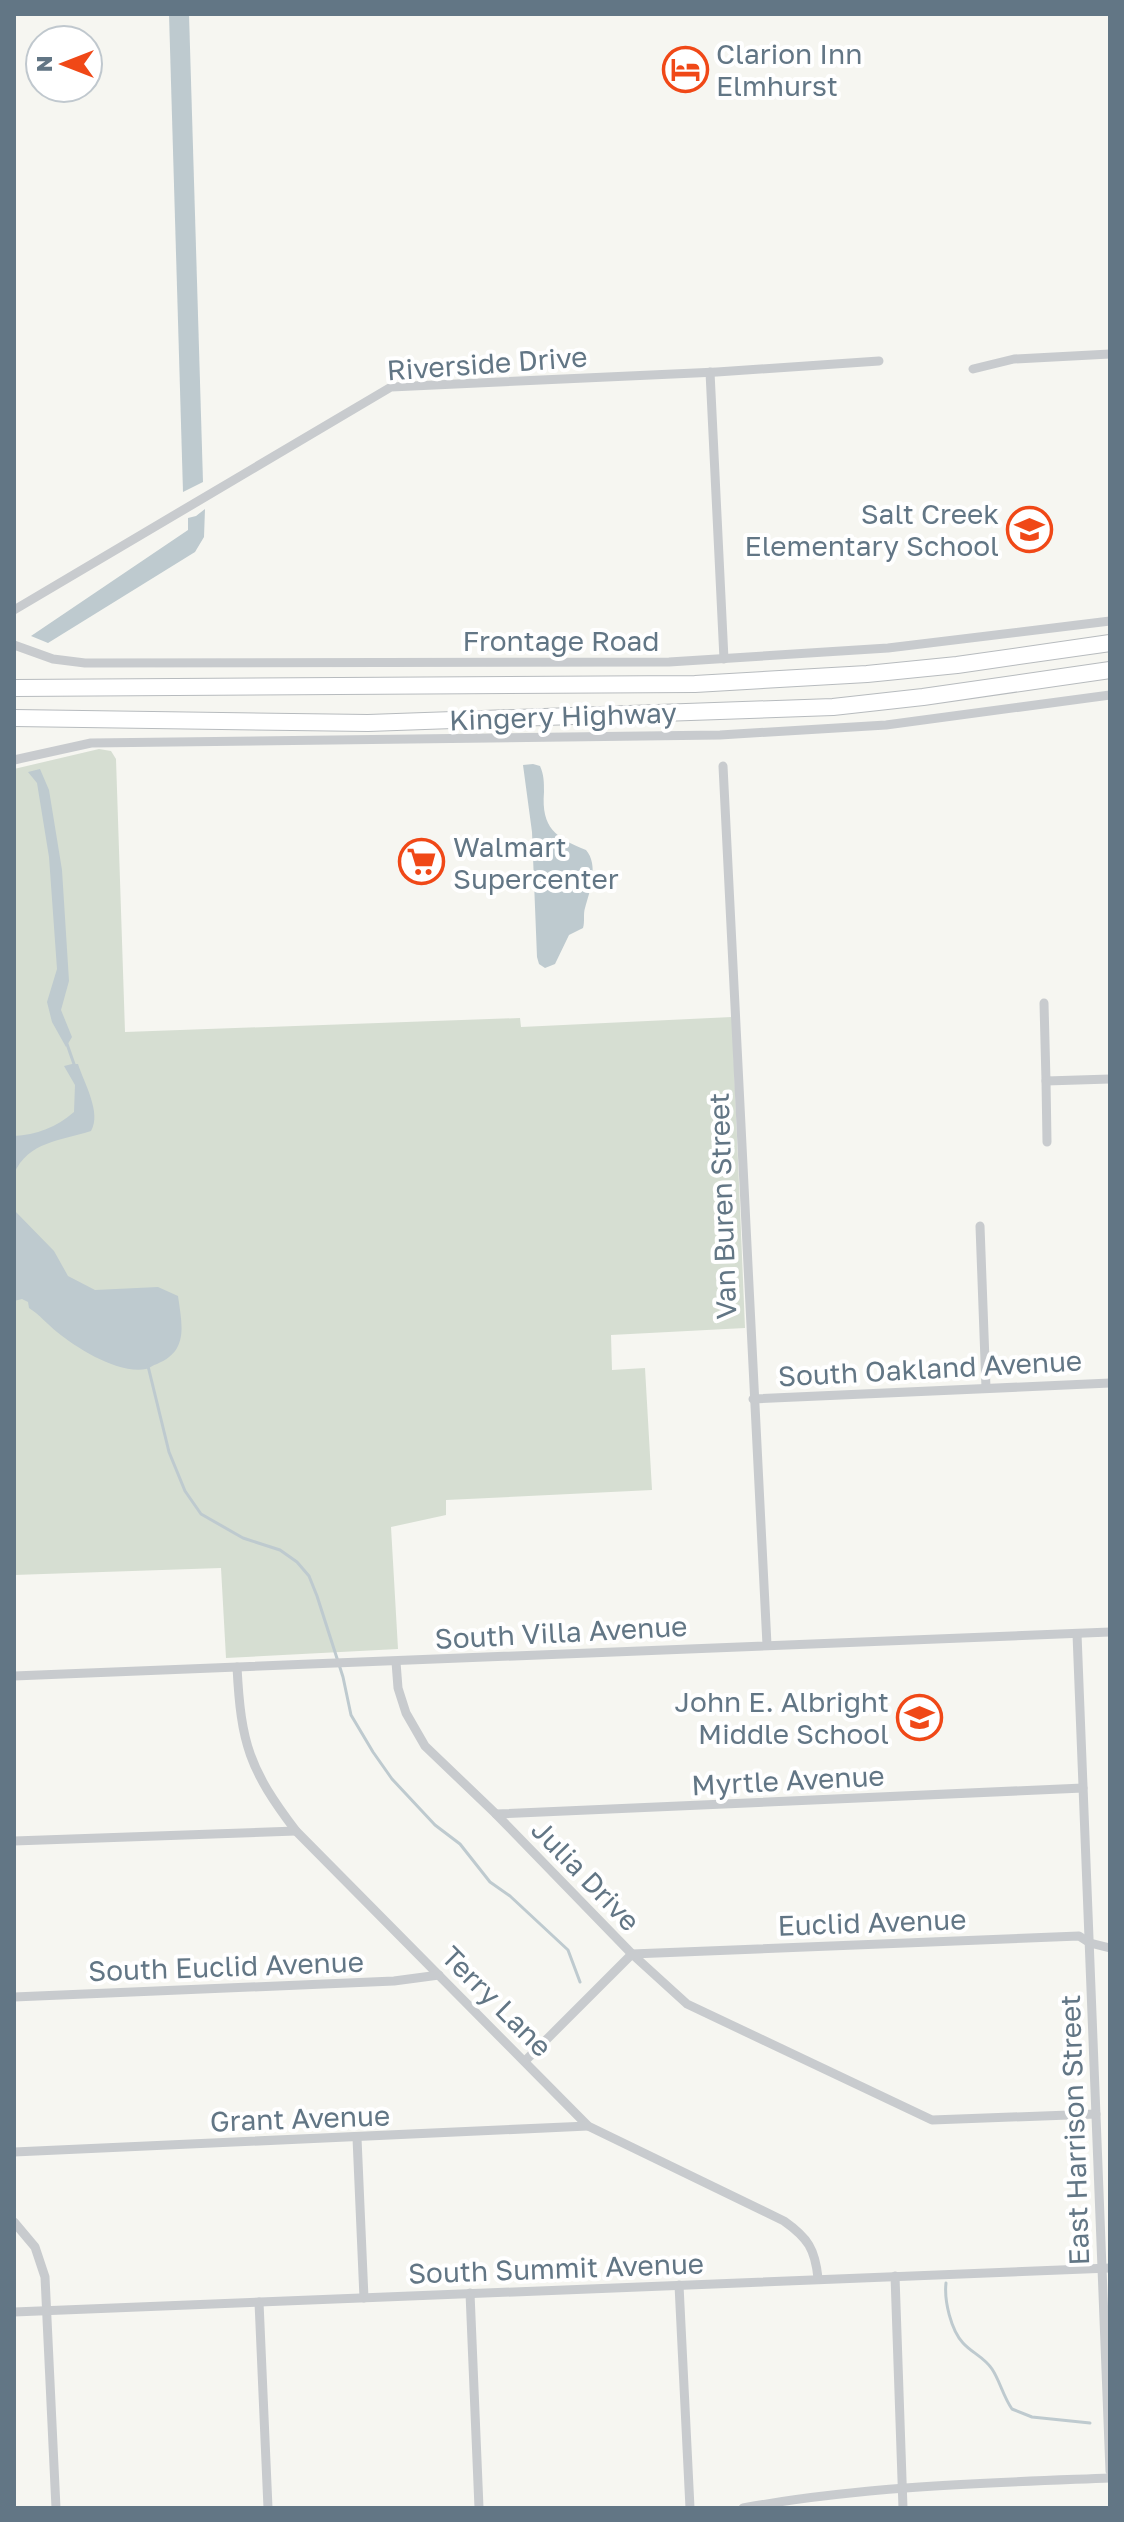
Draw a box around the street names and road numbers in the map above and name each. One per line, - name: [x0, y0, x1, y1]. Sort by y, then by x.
- street label: Riverside Drive: [386, 340, 588, 386]
- street label: Frontage Road: [462, 624, 660, 657]
- street label: Kingery Highway: [449, 696, 678, 736]
- street label: Van Buren Street: [702, 1092, 742, 1320]
- street label: South Oakland Avenue: [777, 1344, 1083, 1392]
- street label: South Villa Avenue: [434, 1609, 688, 1655]
- street label: Myrtle Avenue: [691, 1758, 885, 1802]
- street label: Julia Drive: [525, 1813, 647, 1937]
- street label: Euclid Avenue: [777, 1902, 967, 1942]
- street label: Terry Lane: [435, 1939, 559, 2063]
- street label: South Euclid Avenue: [88, 1945, 364, 1987]
- street label: East Harrison Street: [1053, 1994, 1095, 2266]
- street label: Grant Avenue: [209, 2098, 391, 2138]
- street label: South Summit Avenue: [407, 2246, 705, 2290]

